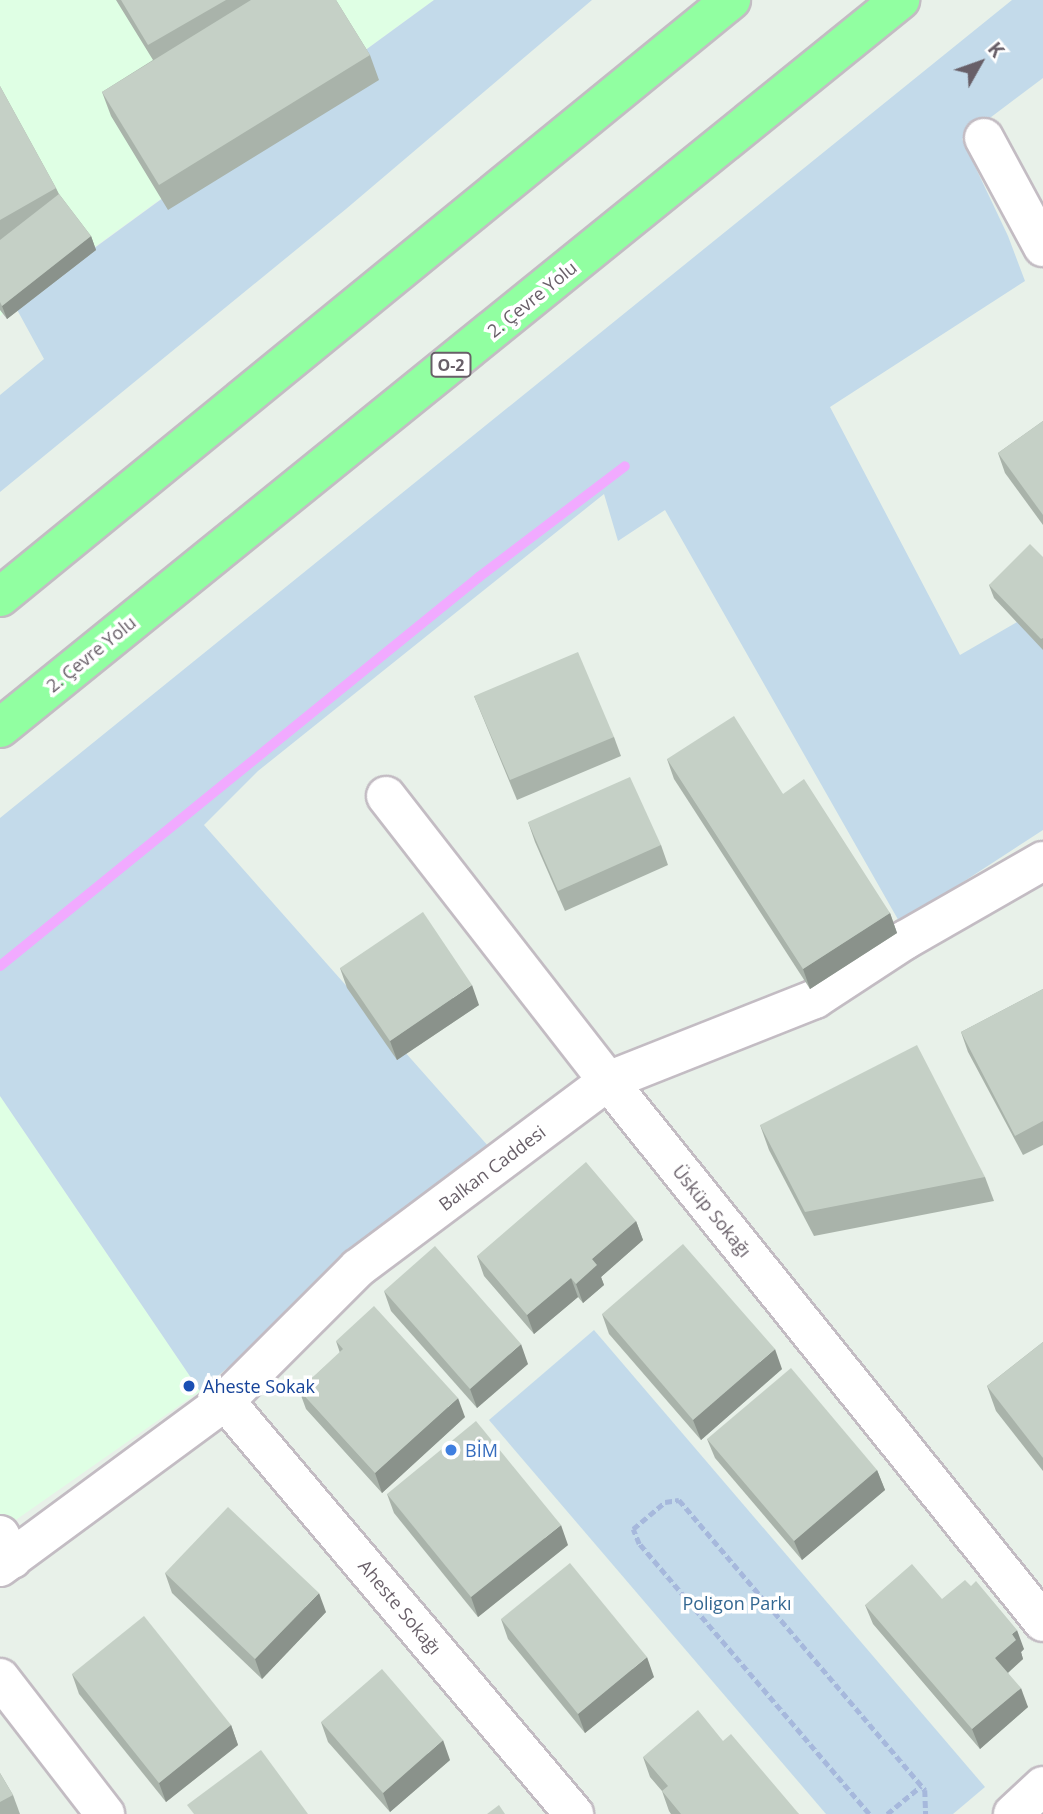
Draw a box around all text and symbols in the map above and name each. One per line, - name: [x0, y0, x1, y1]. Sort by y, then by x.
- north arrow: [945, 28, 1015, 98]
- text: K: [982, 36, 1010, 63]
- street label: 2. Çevre Yolu: [483, 256, 581, 342]
- road number: O-2: [430, 352, 472, 378]
- street label: 2. Çevre Yolu: [42, 611, 140, 697]
- street label: Balkan Caddesi: [434, 1121, 550, 1215]
- street label: Üsküp Sokağı: [668, 1161, 756, 1261]
- place label: Aheste Sokak: [203, 1375, 315, 1397]
- marker: Aheste Sokak: [181, 1378, 197, 1394]
- place label: BİM: [465, 1439, 498, 1461]
- marker: BİM: [443, 1442, 459, 1458]
- street label: Aheste Sokağı: [354, 1555, 446, 1659]
- park label: Poligon Parkı: [682, 1592, 792, 1614]

